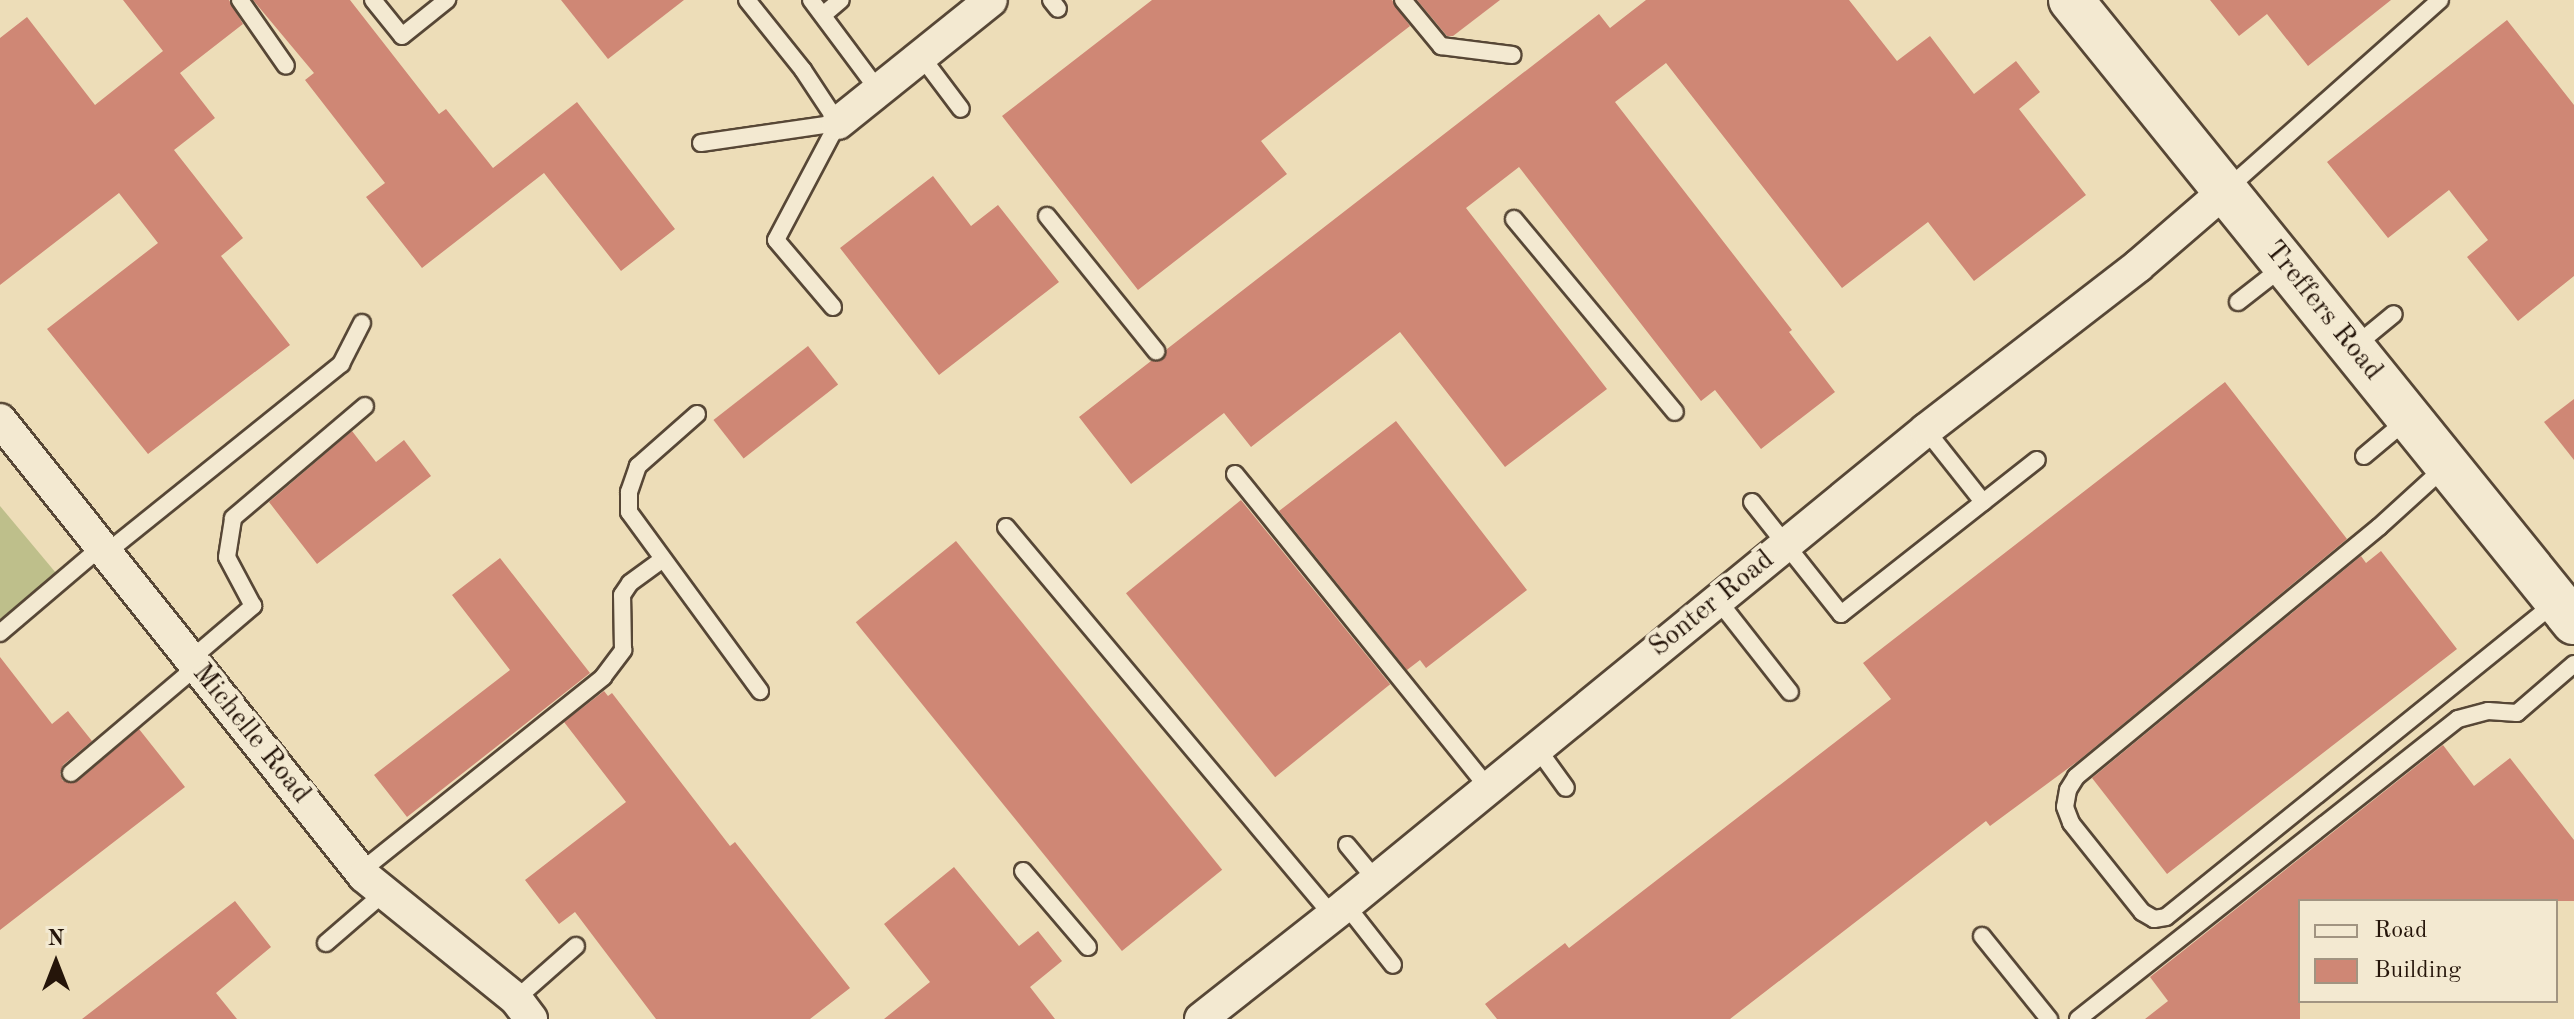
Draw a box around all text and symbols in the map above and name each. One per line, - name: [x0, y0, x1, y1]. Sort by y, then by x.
- street label: Treffers Road: [2257, 235, 2389, 387]
- street label: Sonter Road: [1643, 544, 1781, 664]
- street label: Michelle Road: [185, 658, 317, 810]
- legend: [2298, 899, 2558, 1003]
- text: Road: [2374, 919, 2427, 943]
- north arrow: [16, 923, 96, 1003]
- text: N: [48, 928, 64, 950]
- text: Building: [2374, 959, 2461, 983]

